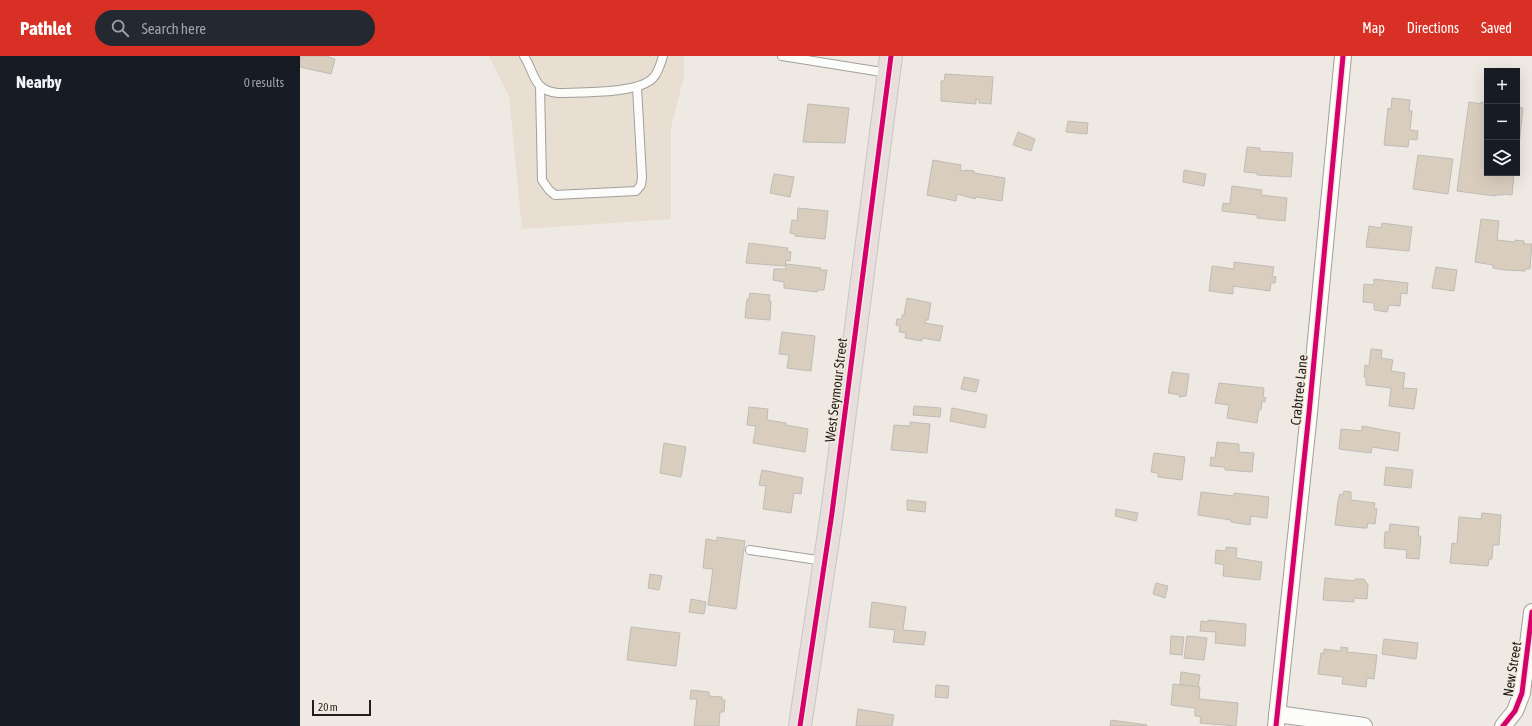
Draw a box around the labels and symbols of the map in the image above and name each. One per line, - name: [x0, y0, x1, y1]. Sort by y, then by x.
- street label: West Seymour Street: [822, 337, 850, 443]
- street label: Crabtree Lane: [1287, 354, 1311, 426]
- street label: New Street: [1500, 640, 1524, 698]
- scale bar: [312, 698, 371, 717]

